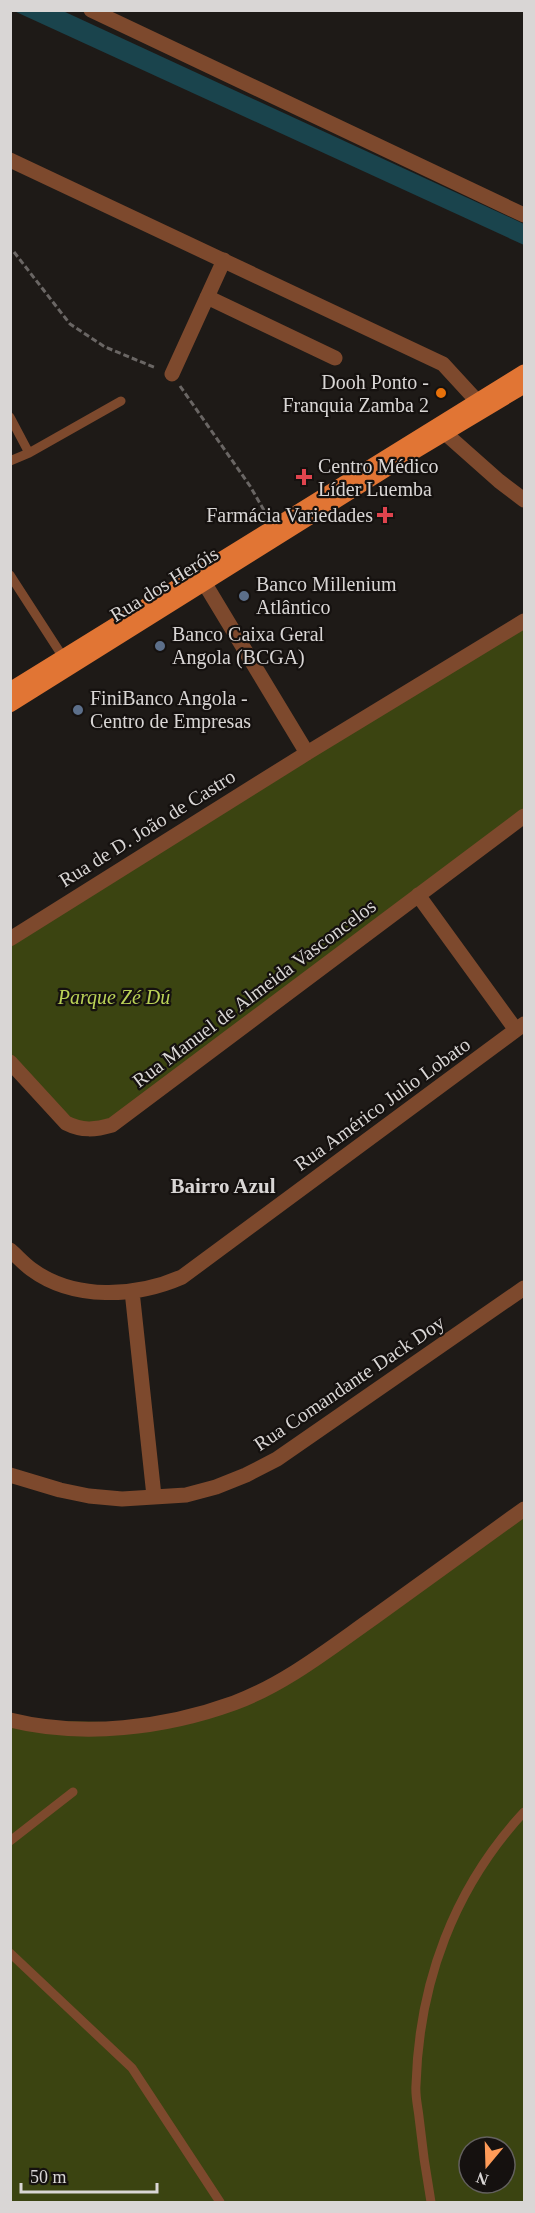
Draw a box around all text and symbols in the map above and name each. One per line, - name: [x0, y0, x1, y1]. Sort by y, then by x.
- place label: Dooh Ponto - Franquia Zamba 2: [282, 371, 429, 417]
- marker: Dooh Ponto - Franquia Zamba 2: [434, 386, 448, 400]
- place label: Centro Médico Líder Luemba: [318, 455, 439, 500]
- marker: Centro Médico Líder Luemba: [295, 468, 313, 486]
- place label: Farmácia Variedades: [206, 504, 373, 526]
- marker: Farmácia Variedades: [378, 508, 392, 522]
- street label: Rua dos Heróis: [106, 542, 222, 626]
- place label: Banco Millenium Atlântico: [256, 573, 397, 618]
- marker: Banco Millenium Atlântico: [237, 589, 251, 603]
- place label: Banco Caixa Geral Angola (BCGA): [172, 623, 325, 669]
- marker: Banco Caixa Geral Angola (BCGA): [153, 639, 167, 653]
- place label: FiniBanco Angola - Centro de Empresas: [90, 687, 251, 733]
- marker: FiniBanco Angola - Centro de Empresas: [71, 703, 85, 717]
- street label: Rua de D. João de Castro: [55, 765, 239, 891]
- street label: Rua Manuel de Almeida Vasconcelos: [128, 894, 380, 1092]
- park label: Parque Zé Dú: [57, 986, 170, 1009]
- street label: Rua Américo Julio Lobato: [290, 1033, 474, 1175]
- district label: Bairro Azul: [170, 1174, 276, 1198]
- street label: Rua Comandante Dack Doy: [250, 1311, 449, 1456]
- north arrow: [457, 2135, 517, 2195]
- scale bar: [21, 2156, 158, 2194]
- text: 50 m: [30, 2167, 67, 2187]
- text: N: [474, 2169, 491, 2189]

